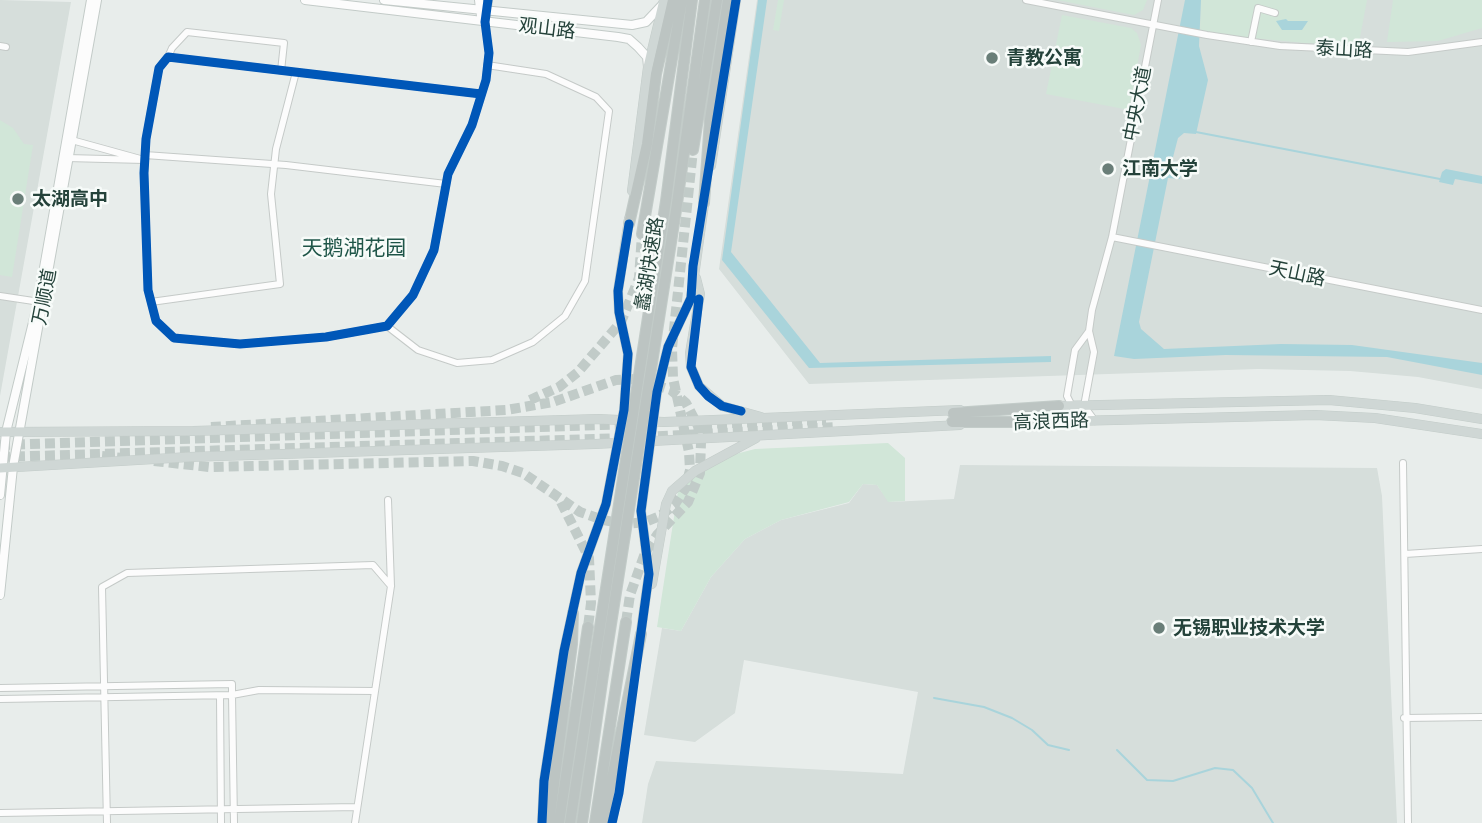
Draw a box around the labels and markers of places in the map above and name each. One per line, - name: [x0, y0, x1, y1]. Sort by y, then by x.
- place label: 青教公寓: [1006, 47, 1082, 69]
- marker: 青教公寓: [984, 50, 1000, 66]
- place label: 江南大学: [1122, 158, 1198, 180]
- marker: 江南大学: [1100, 161, 1116, 177]
- place label: 太湖高中: [32, 188, 108, 210]
- marker: 太湖高中: [10, 191, 26, 207]
- place label: 无锡职业技术大学: [1173, 617, 1325, 639]
- marker: 无锡职业技术大学: [1151, 620, 1167, 636]

